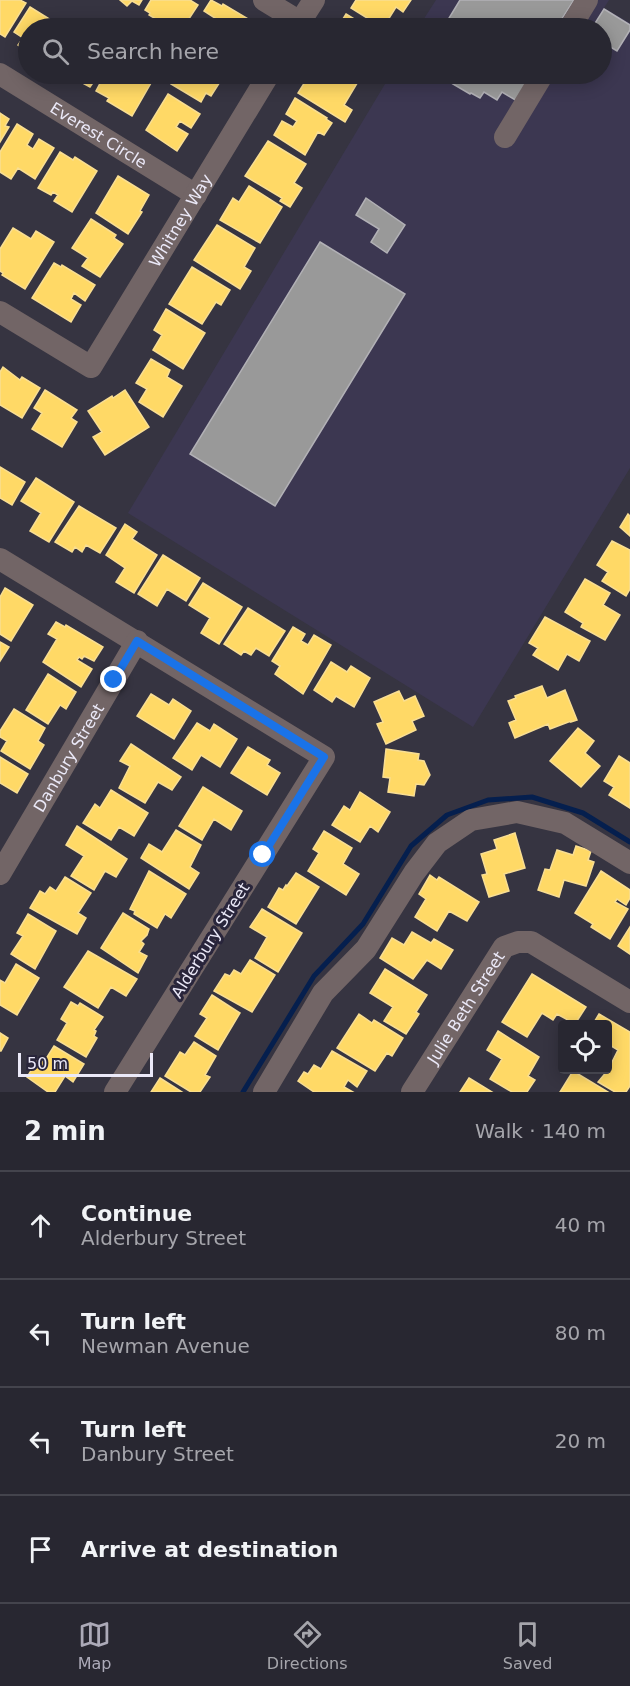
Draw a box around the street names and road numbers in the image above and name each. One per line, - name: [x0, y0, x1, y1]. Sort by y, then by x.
- street label: Everest Circle: [47, 98, 150, 172]
- street label: Whitney Way: [145, 171, 216, 270]
- street label: Danbury Street: [30, 700, 108, 815]
- street label: Alderbury Street: [167, 879, 253, 1001]
- street label: Julie Beth Street: [423, 948, 509, 1069]

